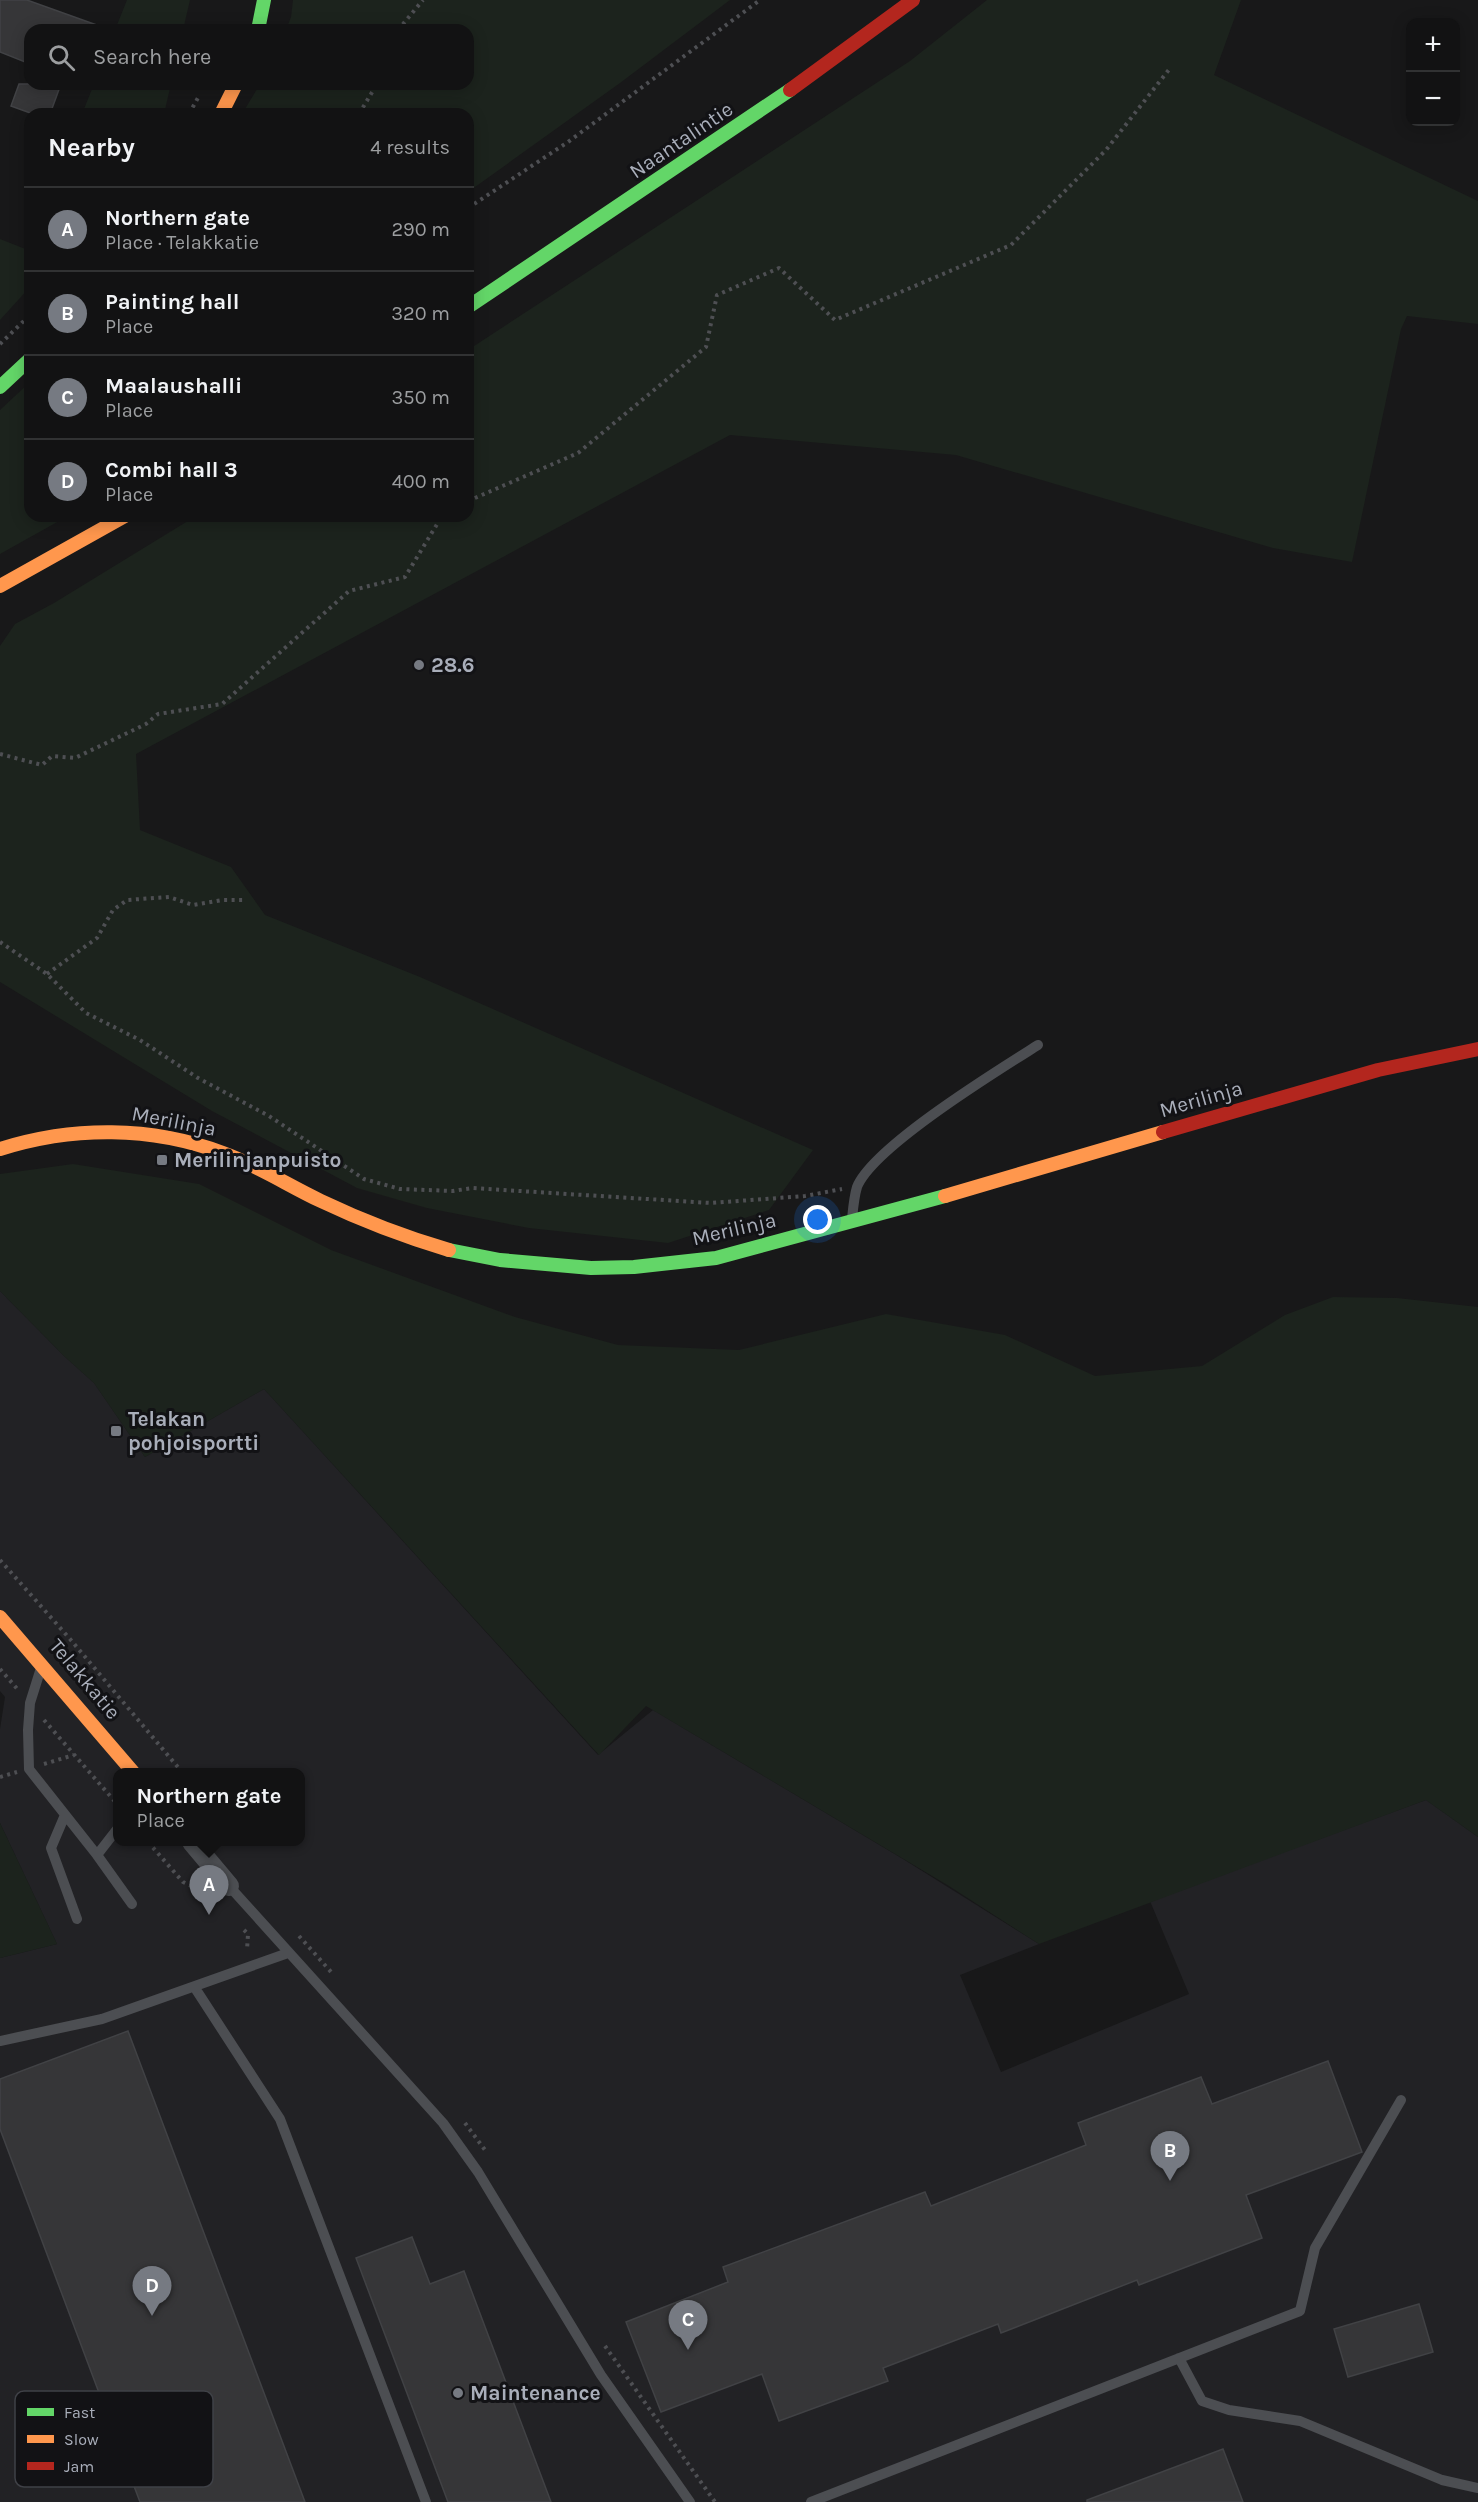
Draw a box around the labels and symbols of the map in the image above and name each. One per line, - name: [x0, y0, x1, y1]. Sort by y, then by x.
- street label: Naantalintie: [625, 97, 737, 183]
- place label: 28.6: [431, 653, 475, 677]
- marker: 28.6: [412, 658, 426, 672]
- street label: Merilinja: [1157, 1076, 1245, 1122]
- street label: Merilinja: [130, 1101, 218, 1141]
- place label: Merilinjanpuisto: [174, 1148, 342, 1172]
- marker: Merilinjanpuisto: [155, 1153, 169, 1167]
- your location: [803, 1205, 832, 1234]
- street label: Merilinja: [690, 1208, 778, 1250]
- place label: Telakan pohjoisportti: [128, 1407, 259, 1455]
- marker: Telakan pohjoisportti: [109, 1424, 123, 1438]
- street label: Telakkatie: [45, 1634, 125, 1724]
- pin: A: [190, 1866, 228, 1915]
- pin: B: [1150, 2132, 1190, 2181]
- pin: D: [132, 2266, 172, 2316]
- pin: C: [668, 2300, 708, 2350]
- place label: Maintenance: [470, 2381, 601, 2405]
- marker: Maintenance: [451, 2386, 465, 2400]
- legend: [15, 2391, 213, 2487]
- text: Fast: [64, 2403, 95, 2422]
- text: Slow: [64, 2430, 99, 2449]
- text: Jam: [64, 2457, 94, 2476]

